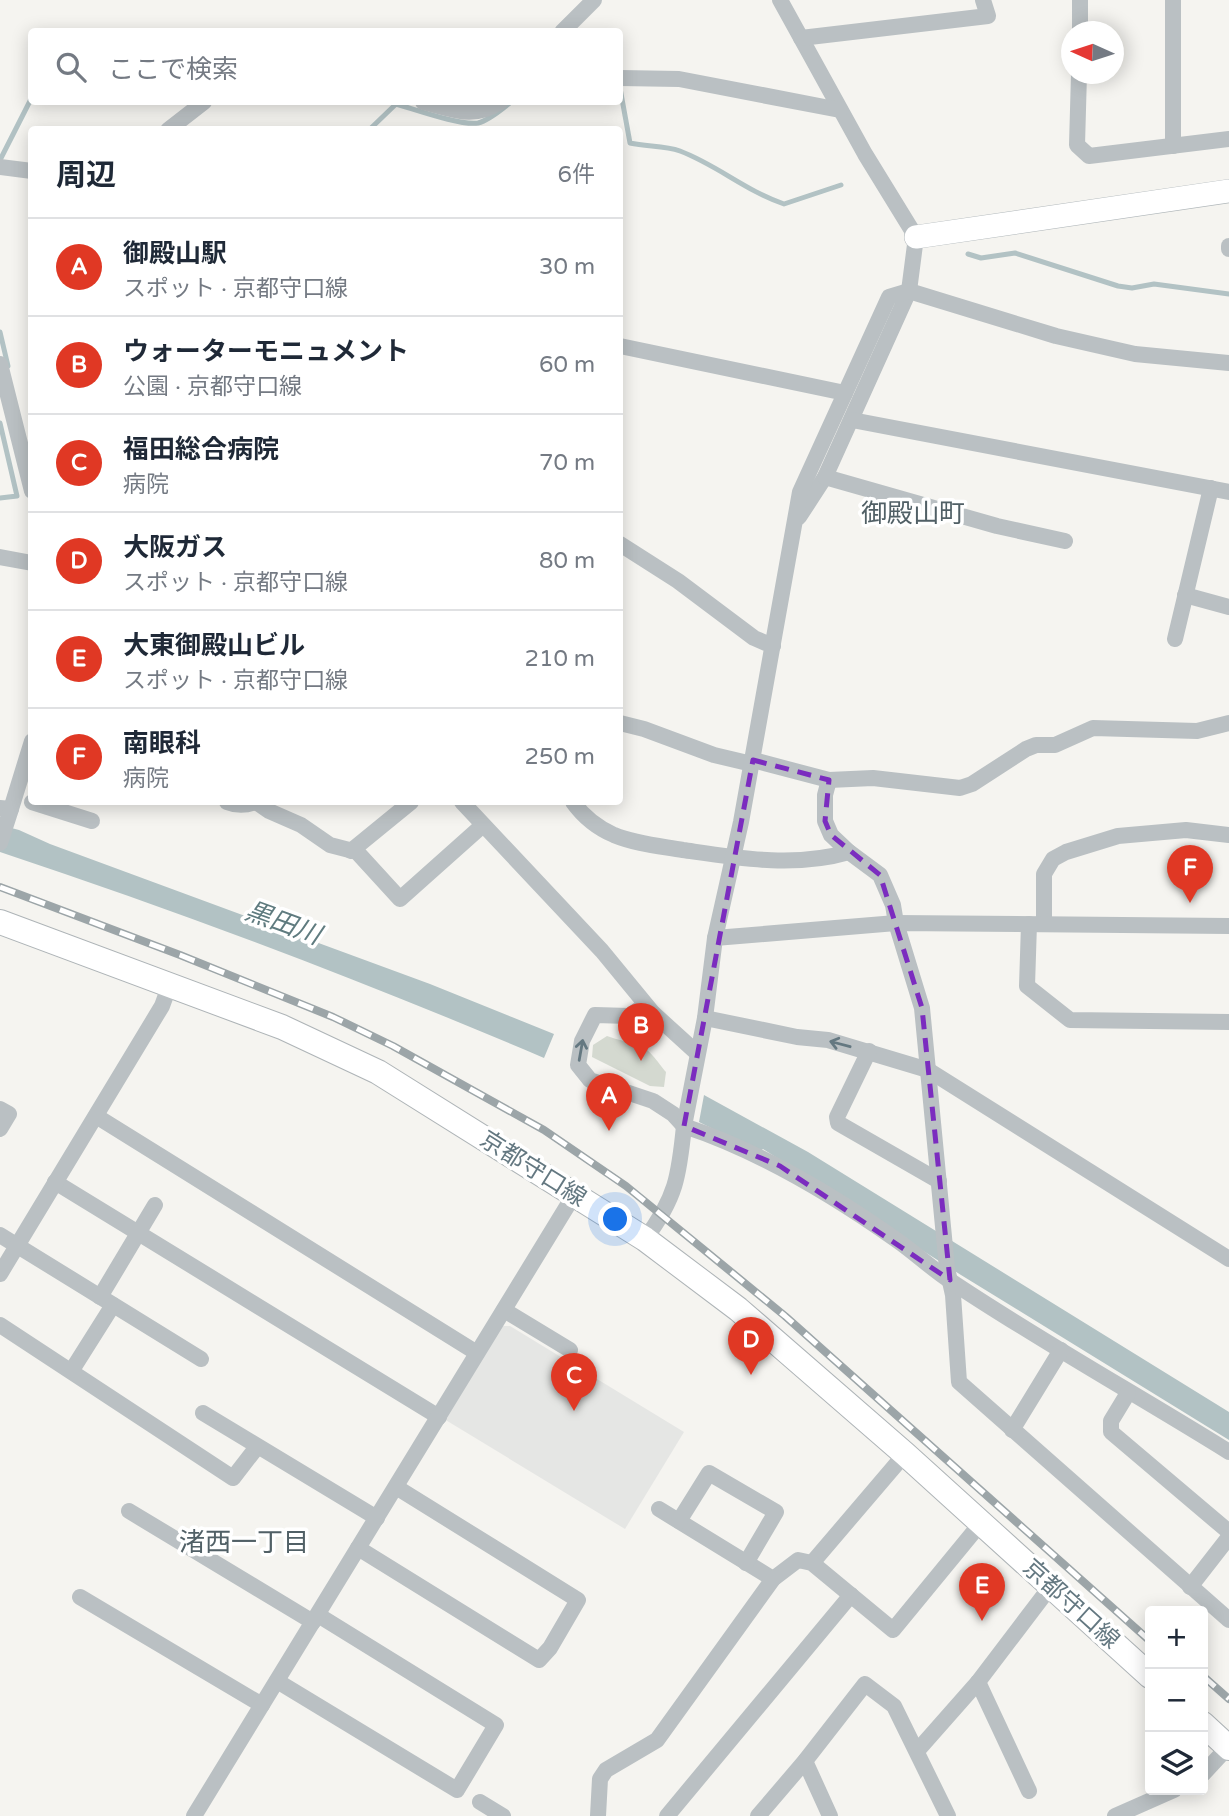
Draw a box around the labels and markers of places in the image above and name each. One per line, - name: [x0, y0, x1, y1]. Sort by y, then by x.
- pin: F: [1167, 845, 1213, 903]
- pin: B: [618, 1003, 664, 1061]
- pin: A: [586, 1073, 632, 1131]
- pin: D: [728, 1317, 774, 1375]
- pin: C: [551, 1353, 597, 1411]
- pin: E: [959, 1563, 1005, 1621]

